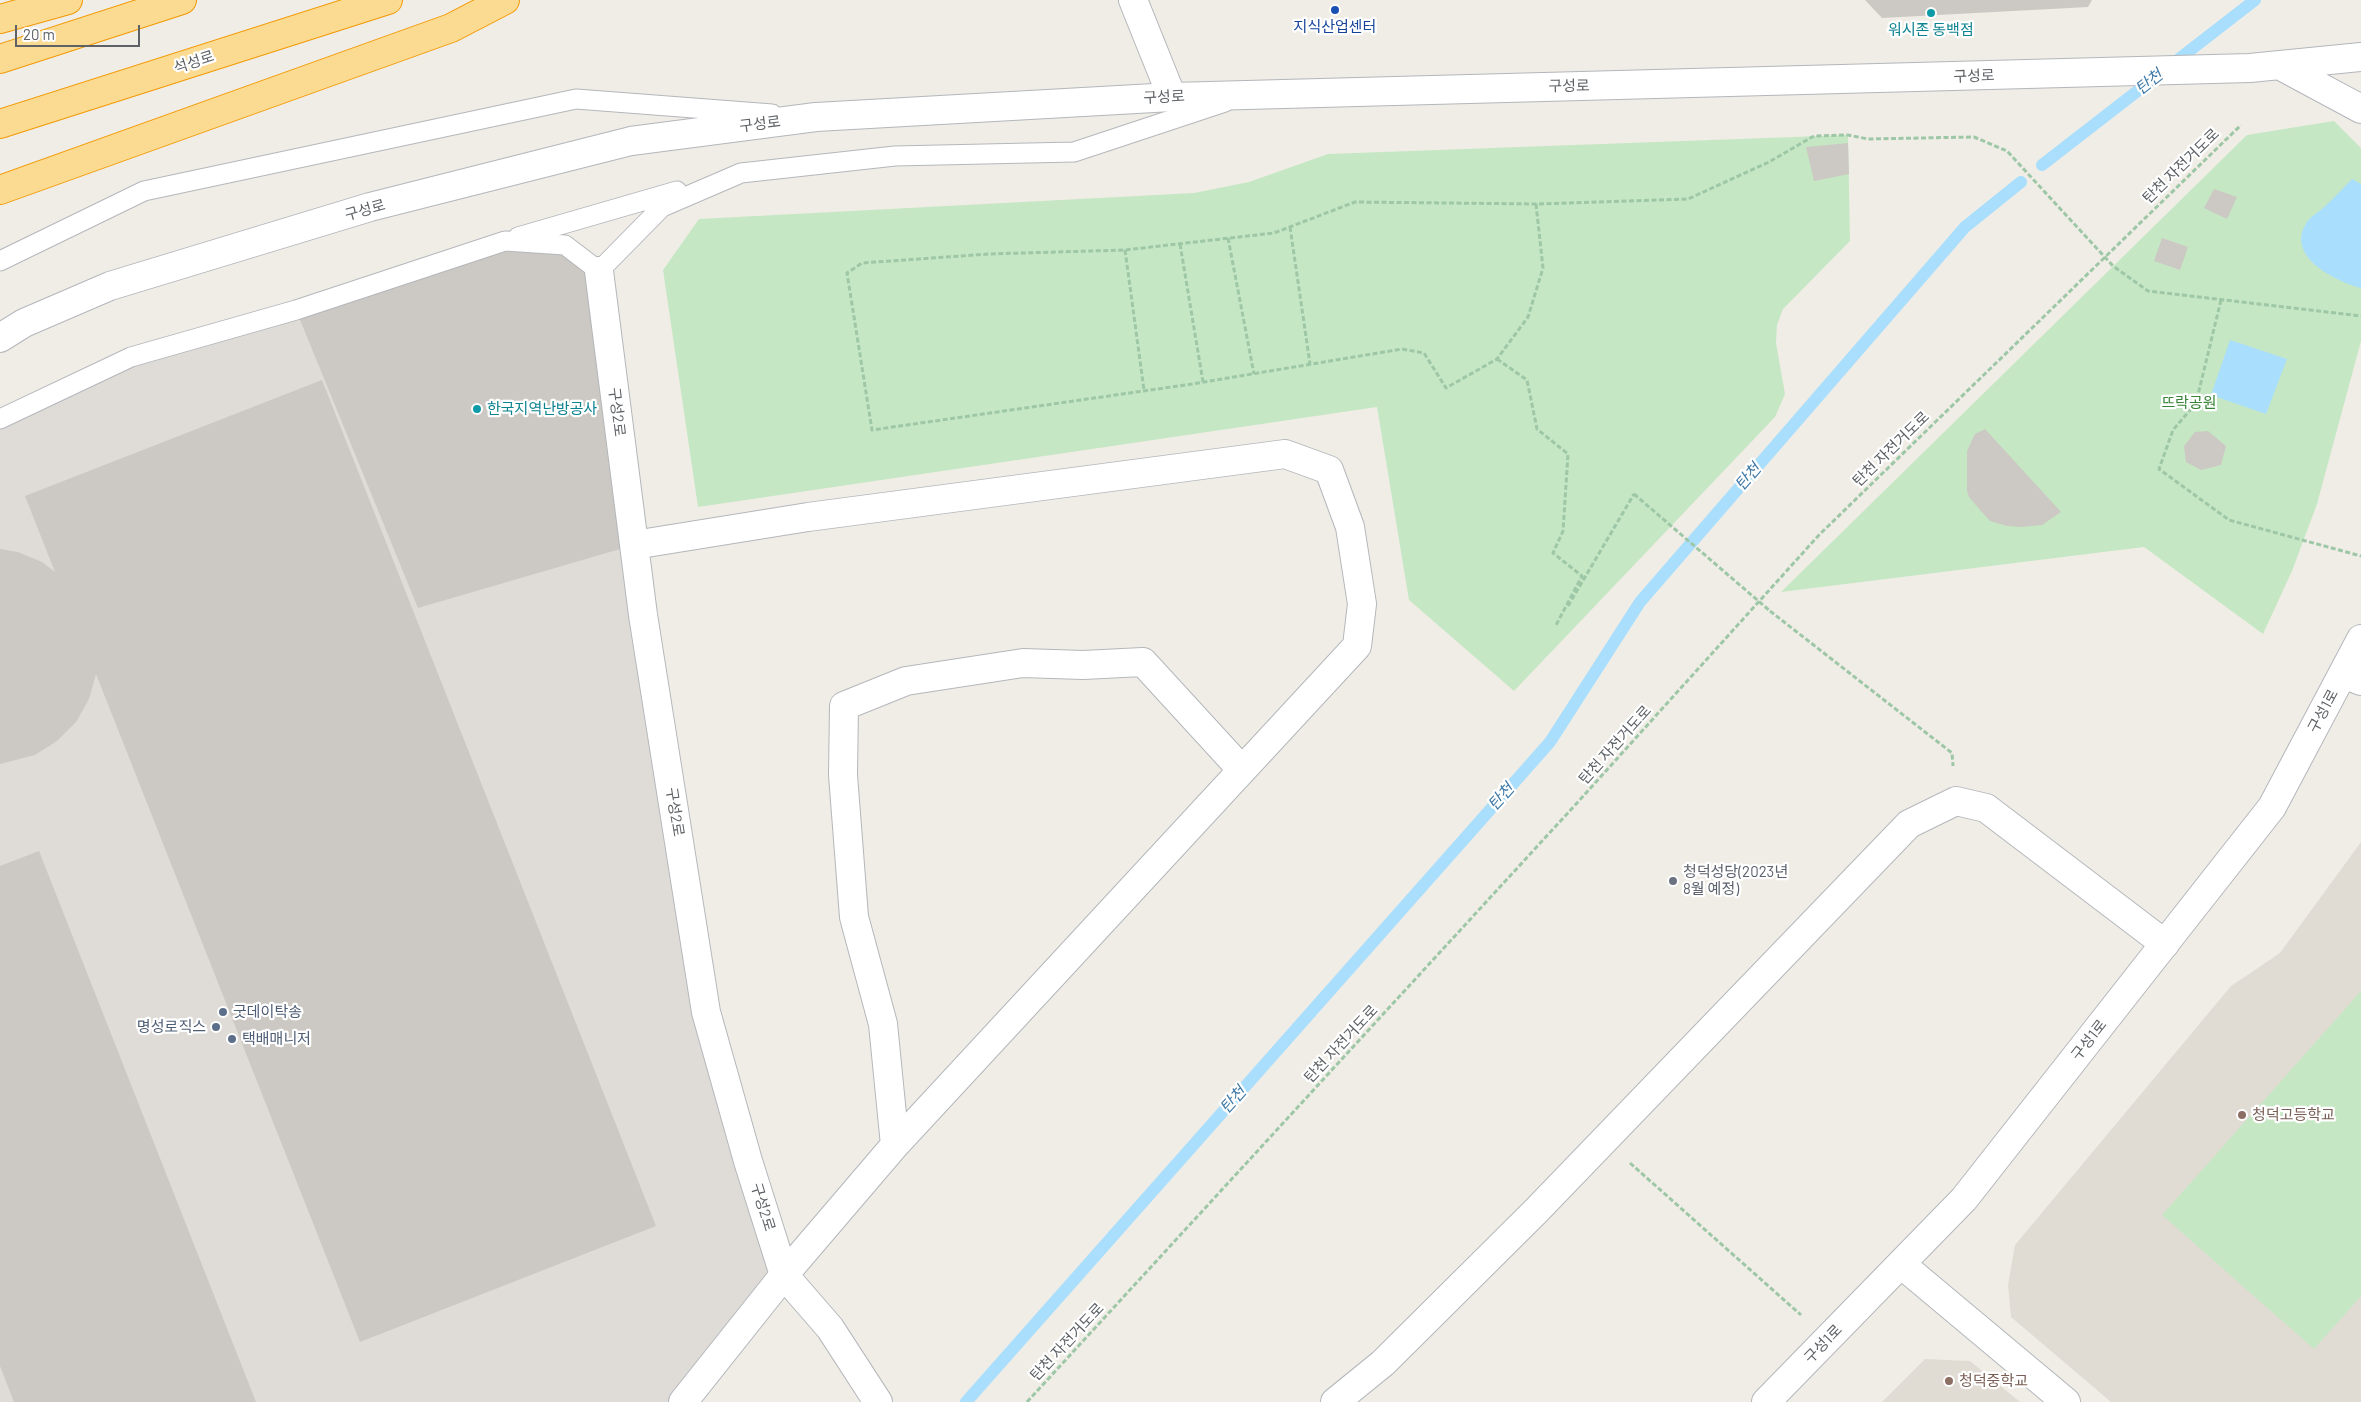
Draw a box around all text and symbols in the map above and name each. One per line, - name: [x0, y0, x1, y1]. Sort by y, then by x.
- marker: 지식산업센터: [1329, 4, 1341, 16]
- marker: 워시존 동백점: [1925, 7, 1937, 19]
- scale bar: [18, 15, 142, 47]
- place label: 지식산업센터: [1294, 18, 1376, 36]
- place label: 워시존 동백점: [1888, 21, 1974, 39]
- text: 20 m: [23, 25, 55, 43]
- street label: 석성로: [172, 47, 216, 77]
- water label: 탄천: [2131, 65, 2167, 99]
- street label: 구성로: [1953, 66, 1995, 86]
- street label: 구성로: [1548, 77, 1590, 95]
- street label: 구성로: [1143, 87, 1185, 107]
- street label: 구성로: [738, 113, 782, 135]
- street label: 탄천 자전거도로: [2139, 125, 2223, 207]
- street label: 구성로: [343, 196, 387, 224]
- street label: 구성2로: [605, 386, 629, 438]
- park label: 뜨락공원: [2161, 394, 2217, 412]
- place label: 한국지역난방공사: [487, 400, 597, 418]
- marker: 한국지역난방공사: [471, 403, 483, 415]
- street label: 탄천 자전거도로: [1849, 408, 1933, 490]
- water label: 탄천: [1731, 460, 1765, 494]
- street label: 구성1로: [2304, 686, 2342, 736]
- street label: 탄천 자전거도로: [1575, 702, 1655, 788]
- water label: 탄천: [1484, 780, 1518, 814]
- street label: 구성2로: [662, 786, 688, 838]
- place label: 청덕성당(2023년 8월 예정): [1683, 863, 1788, 898]
- marker: 청덕성당(2023년 8월 예정): [1667, 875, 1679, 887]
- street label: 탄천 자전거도로: [1300, 1001, 1382, 1087]
- place label: 굿데이탁송: [233, 1003, 302, 1021]
- marker: 굿데이탁송: [217, 1006, 229, 1018]
- street label: 구성1로: [2068, 1016, 2110, 1064]
- place label: 명성로직스: [137, 1018, 206, 1036]
- marker: 명성로직스: [210, 1021, 222, 1033]
- place label: 택배매니저: [242, 1030, 311, 1048]
- marker: 택배매니저: [226, 1033, 238, 1045]
- water label: 탄천: [1216, 1083, 1250, 1117]
- place label: 청덕고등학교: [2252, 1106, 2335, 1124]
- marker: 청덕고등학교: [2236, 1109, 2248, 1121]
- street label: 구성2로: [747, 1181, 779, 1233]
- street label: 탄천 자전거도로: [1026, 1299, 1108, 1385]
- street label: 구성1로: [1800, 1321, 1846, 1367]
- place label: 청덕중학교: [1959, 1372, 2028, 1390]
- marker: 청덕중학교: [1943, 1375, 1955, 1387]

